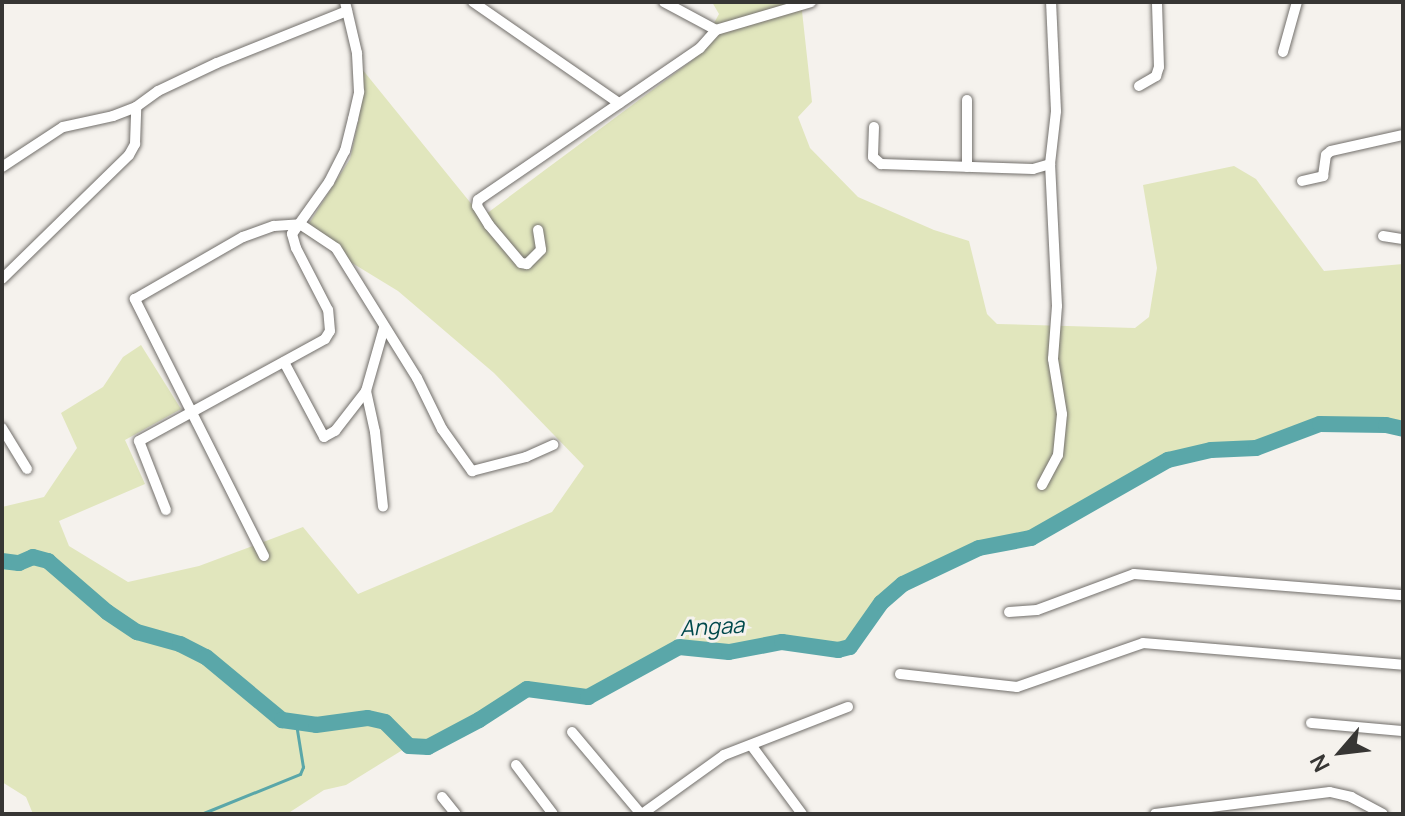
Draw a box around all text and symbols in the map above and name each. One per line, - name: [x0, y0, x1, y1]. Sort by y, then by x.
- water label: Angaa: [679, 612, 745, 642]
- north arrow: [1301, 712, 1381, 792]
- text: N: [1303, 749, 1337, 777]

